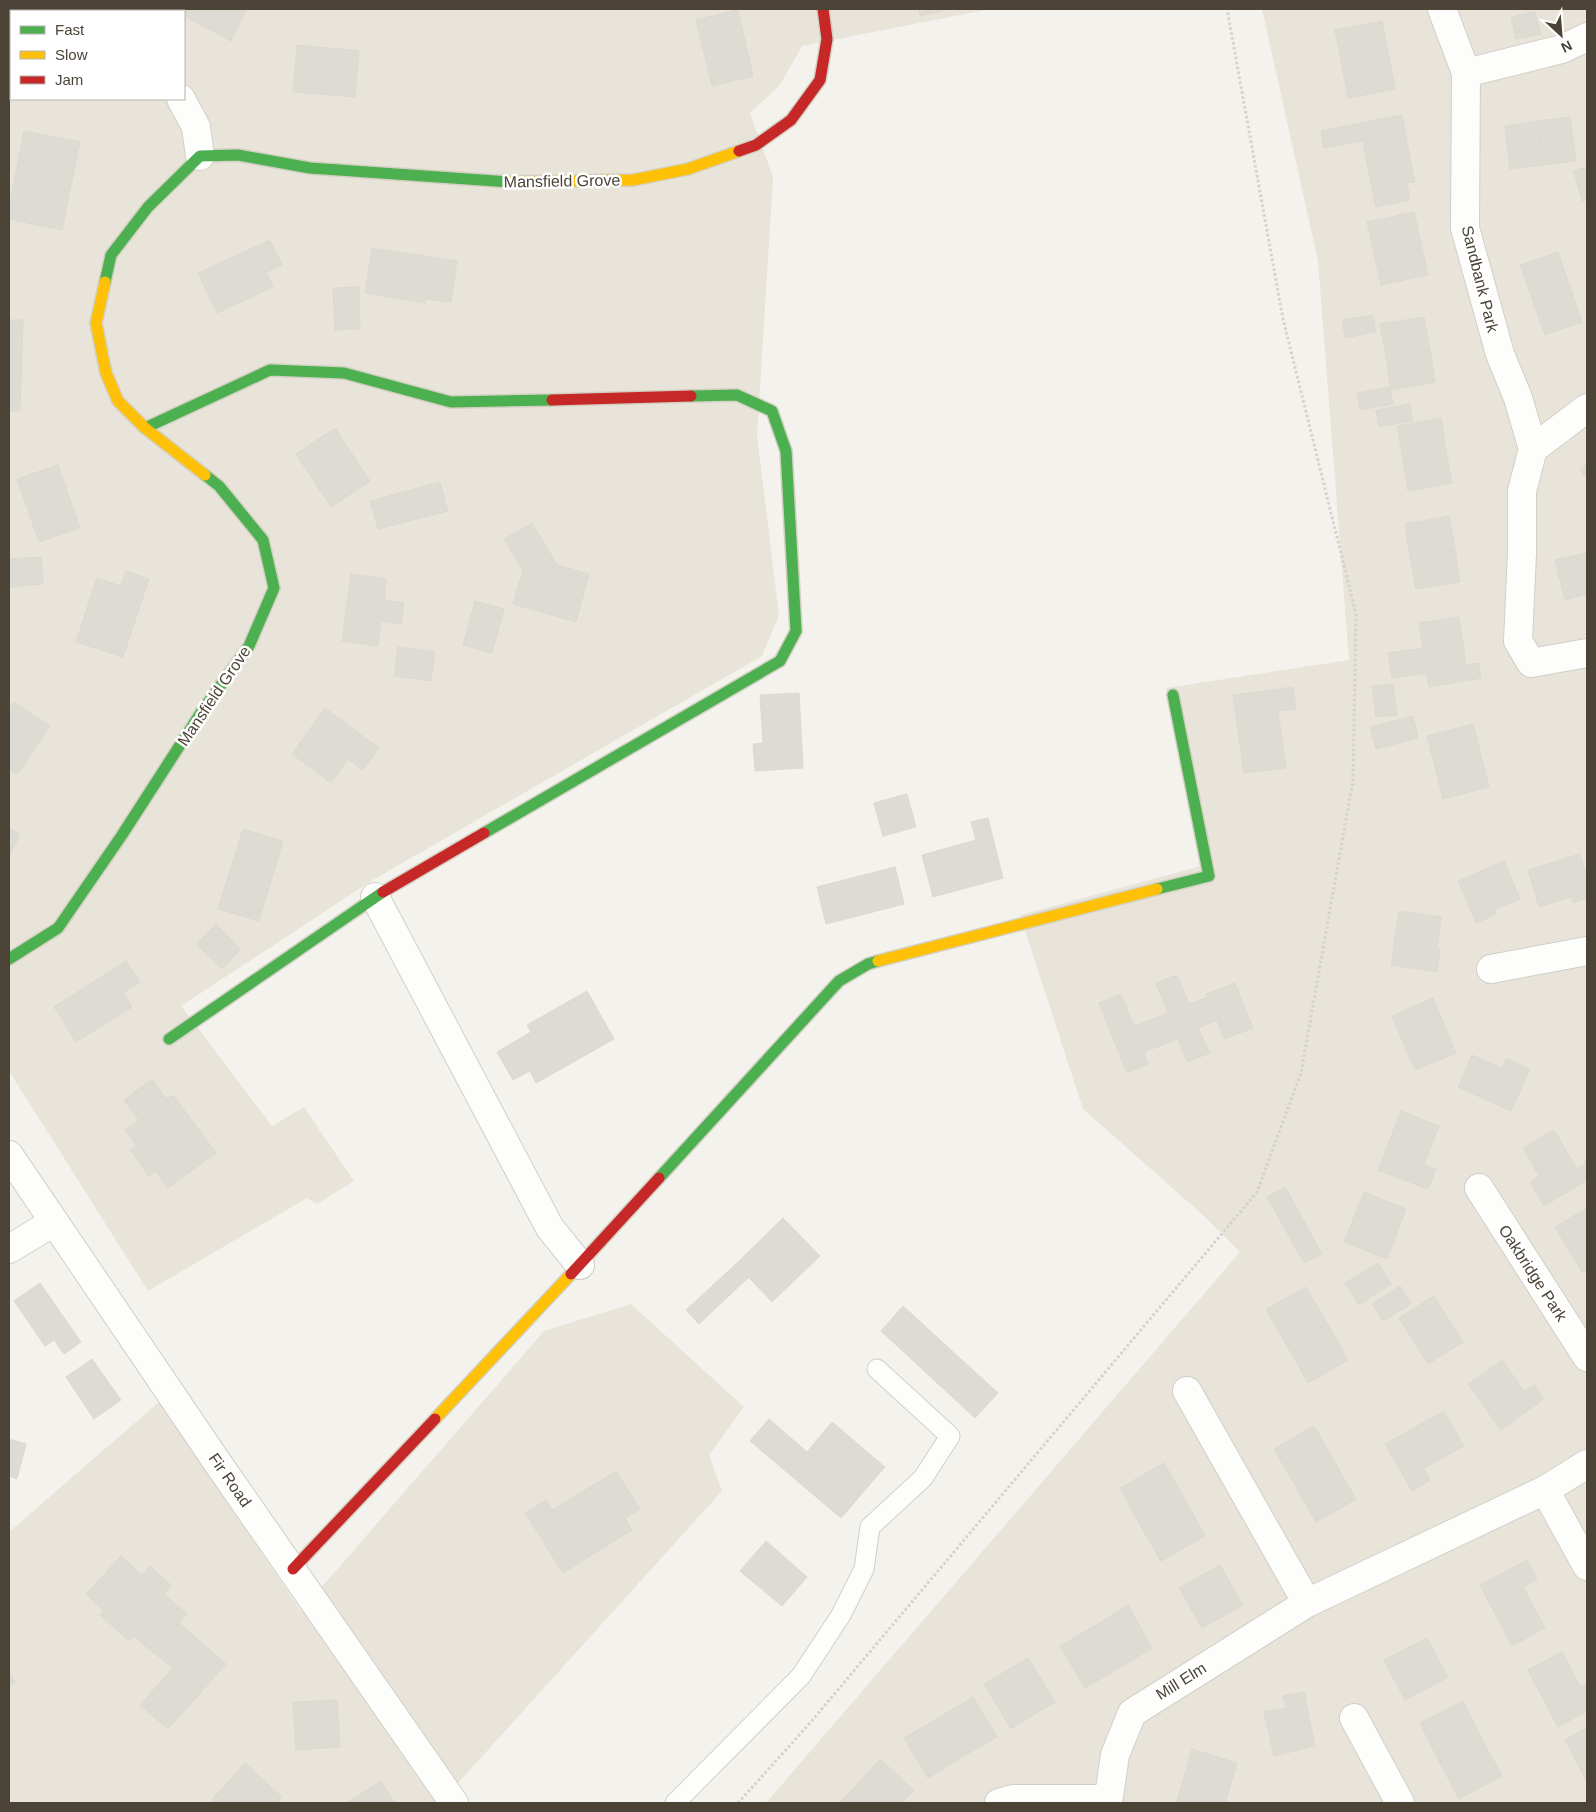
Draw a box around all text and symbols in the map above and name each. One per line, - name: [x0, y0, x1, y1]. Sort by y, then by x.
- legend: [10, 10, 185, 100]
- north arrow: [1536, 10, 1586, 60]
- text: Fast: [55, 21, 85, 38]
- text: N: [1559, 37, 1575, 56]
- text: Slow: [55, 46, 88, 63]
- text: Jam: [55, 71, 83, 88]
- street label: Mansfield Grove: [504, 171, 620, 191]
- street label: Sandbank Park: [1459, 224, 1502, 335]
- street label: Mansfield Grove: [174, 643, 254, 749]
- street label: Oakbridge Park: [1496, 1222, 1571, 1325]
- street label: Fir Road: [205, 1450, 255, 1510]
- street label: Mill Elm: [1153, 1659, 1209, 1703]

